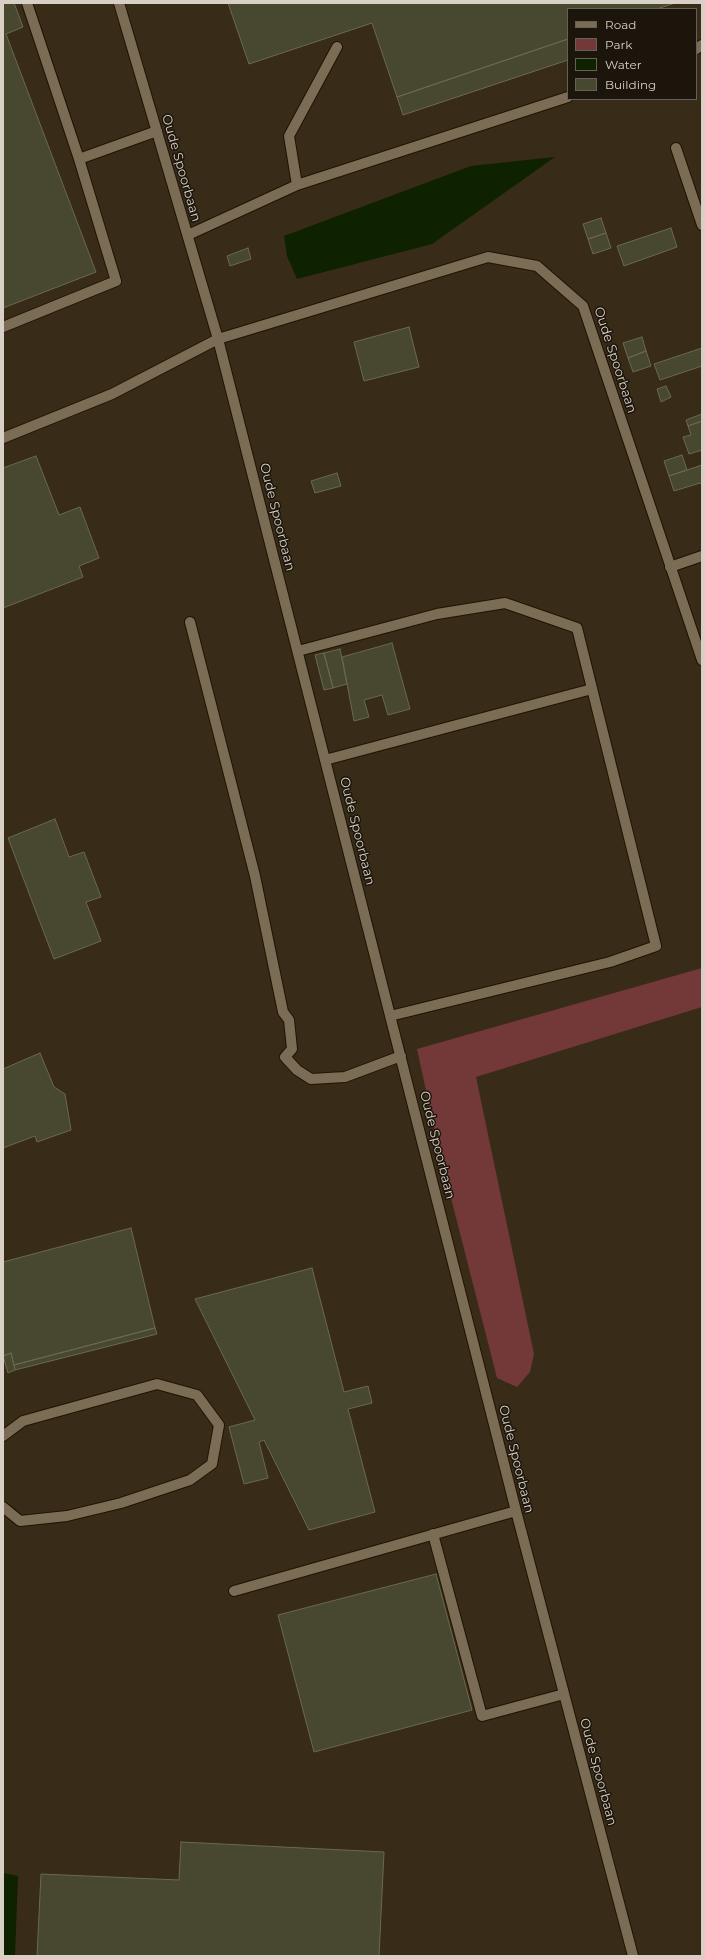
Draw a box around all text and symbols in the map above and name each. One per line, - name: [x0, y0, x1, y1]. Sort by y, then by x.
- legend: [567, 8, 697, 100]
- text: Road: [605, 17, 636, 32]
- text: Park: [605, 37, 632, 52]
- text: Water: [605, 57, 641, 72]
- text: Building: [605, 77, 656, 92]
- street label: Oude Spoorbaan: [158, 113, 204, 223]
- street label: Oude Spoorbaan: [590, 305, 640, 415]
- street label: Oude Spoorbaan: [256, 461, 298, 573]
- street label: Oude Spoorbaan: [336, 775, 378, 887]
- street label: Oude Spoorbaan: [416, 1089, 458, 1201]
- street label: Oude Spoorbaan: [495, 1403, 537, 1515]
- street label: Oude Spoorbaan: [576, 1716, 620, 1828]

